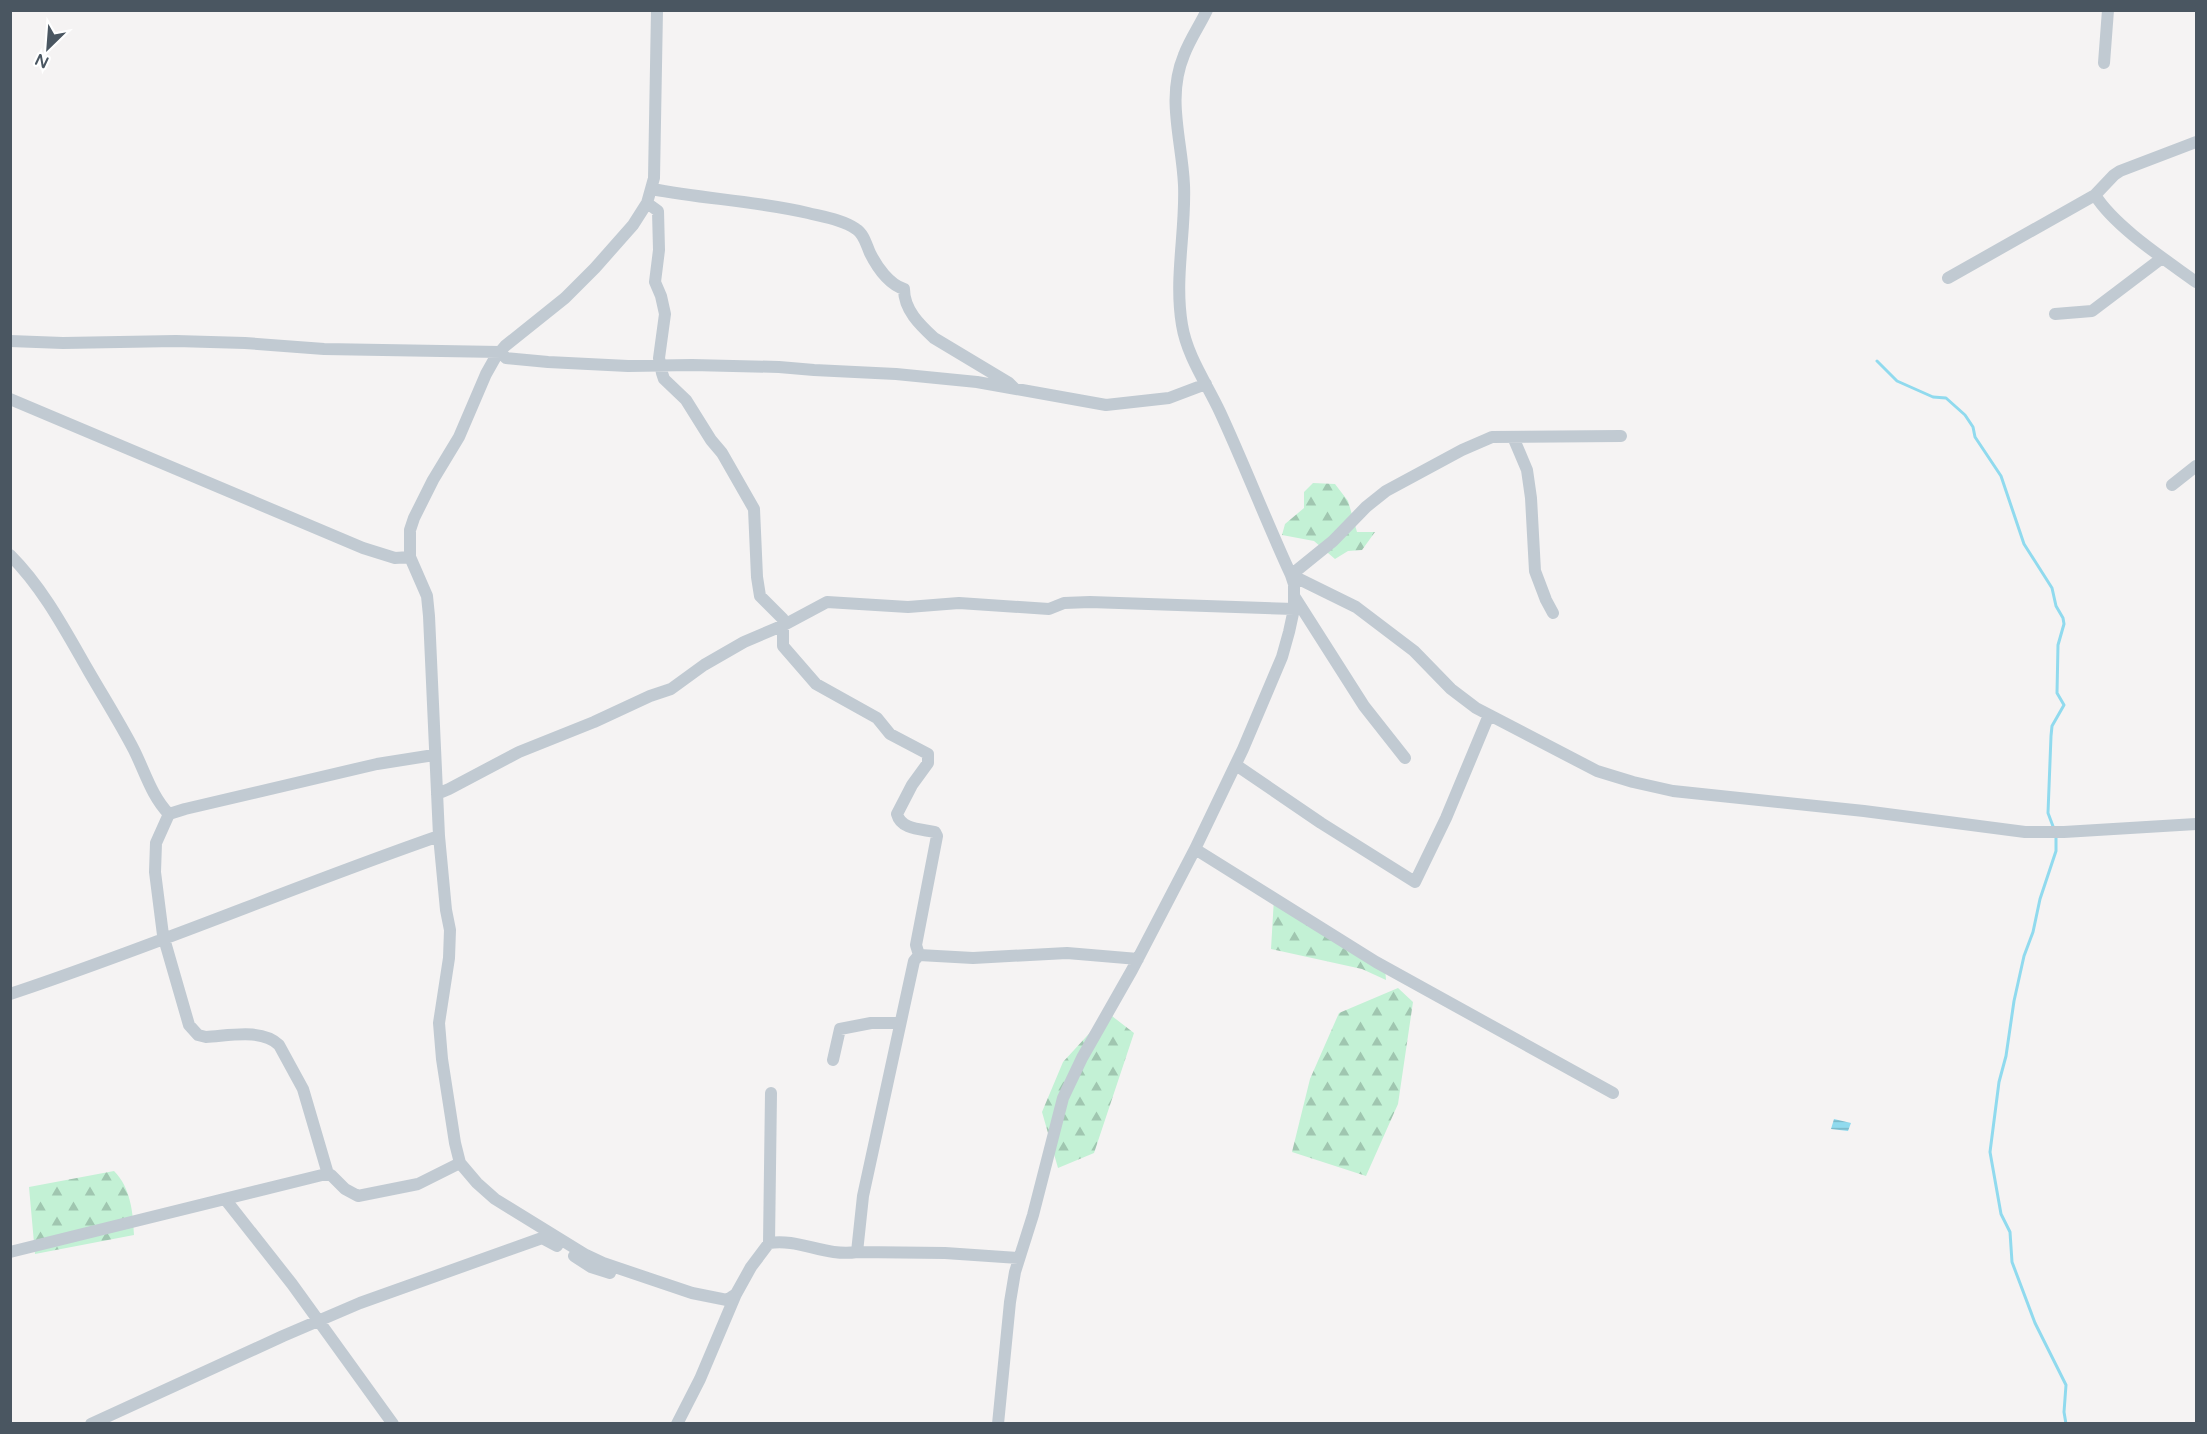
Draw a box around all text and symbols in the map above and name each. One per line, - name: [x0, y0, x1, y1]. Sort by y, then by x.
- north arrow: [18, 18, 78, 78]
- text: N: [32, 49, 52, 72]

